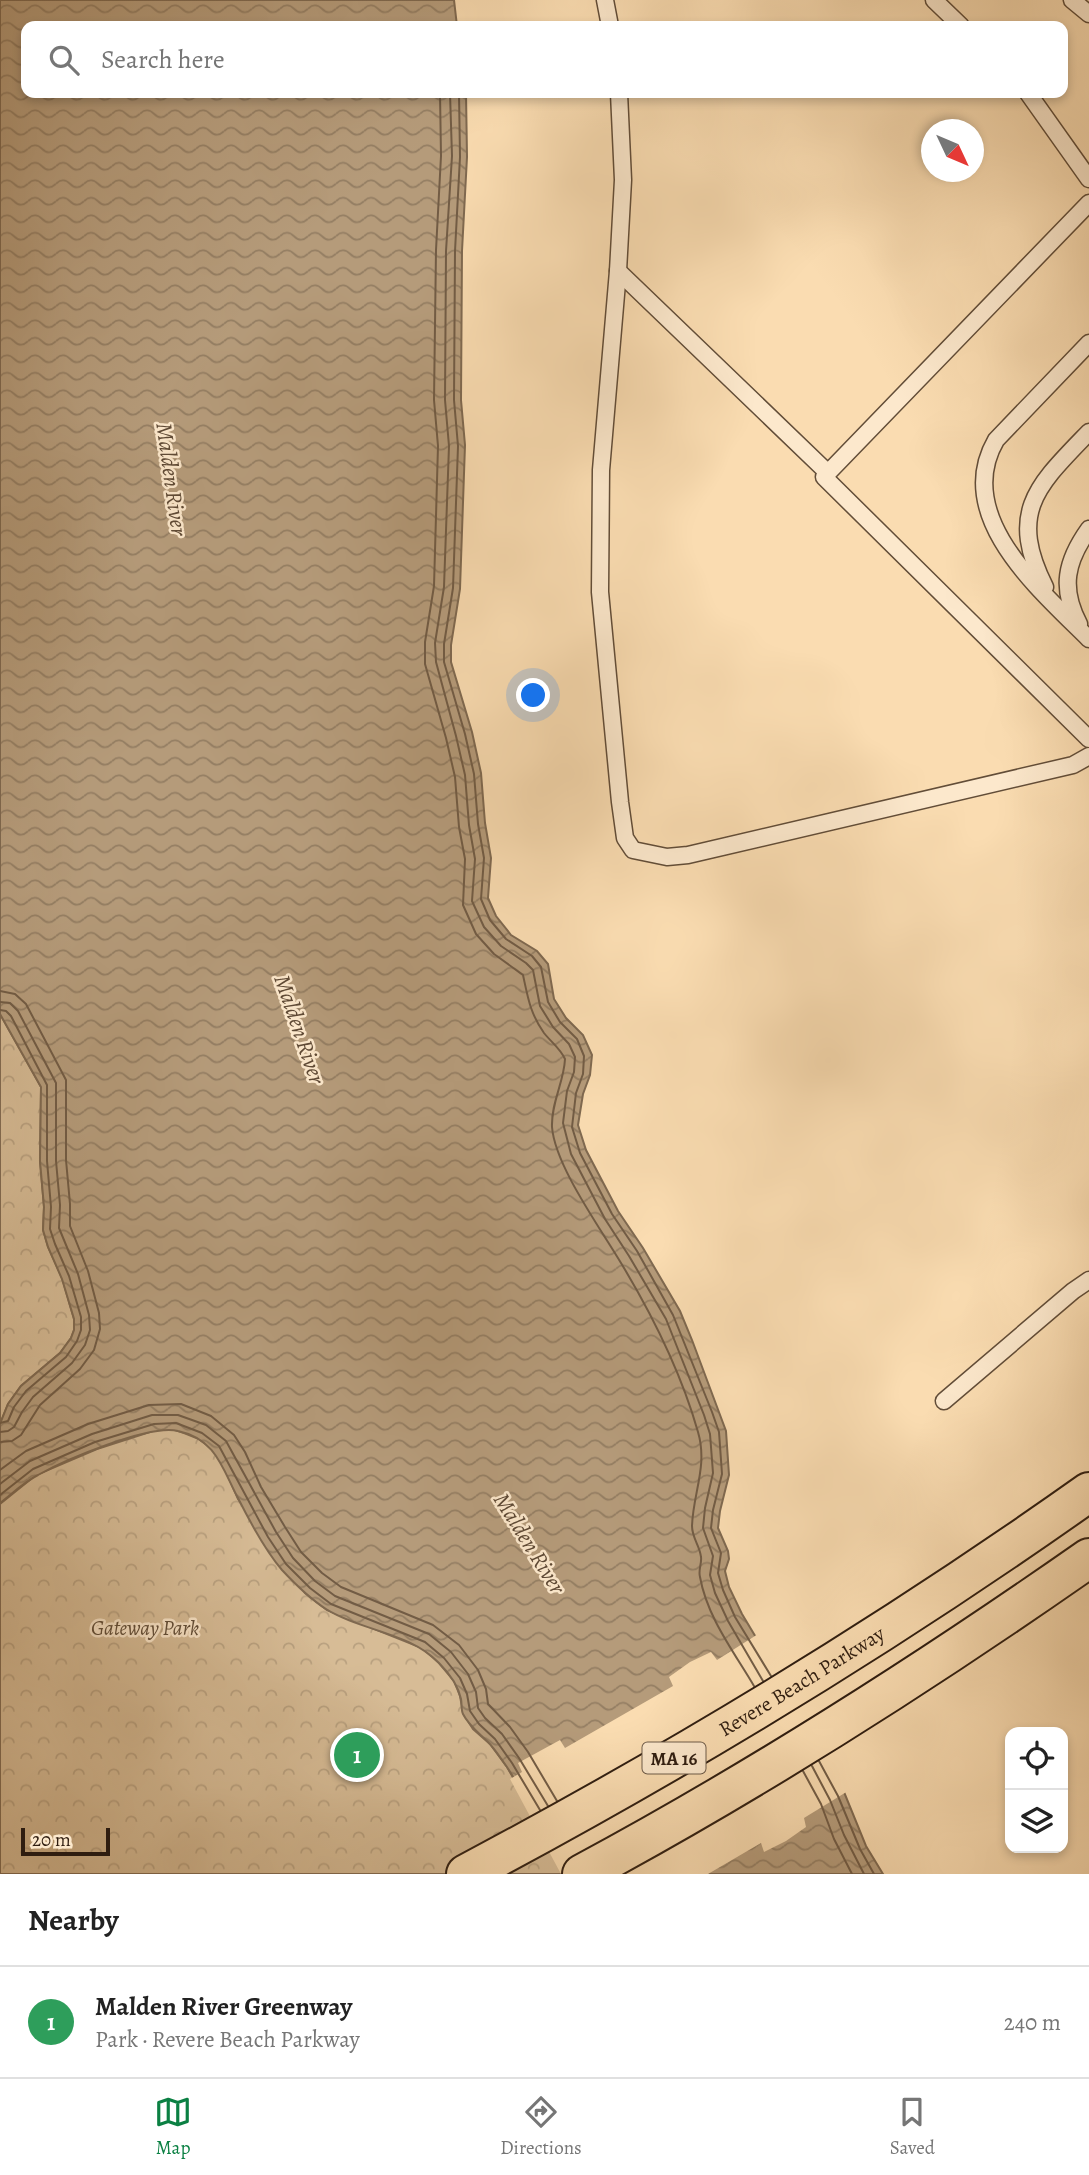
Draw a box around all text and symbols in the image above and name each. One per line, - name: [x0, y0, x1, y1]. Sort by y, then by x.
- search box: [21, 21, 1068, 98]
- icon: search: [45, 41, 83, 79]
- text: Search here: [101, 42, 225, 77]
- north arrow: [921, 119, 984, 182]
- water label: Malden River: [148, 421, 195, 539]
- your location: [516, 678, 550, 712]
- water label: Malden River: [266, 970, 333, 1089]
- water label: Malden River: [486, 1487, 573, 1601]
- park label: Gateway Park: [91, 1614, 199, 1642]
- street label: Revere Beach Parkway: [713, 1619, 890, 1743]
- map controls: [1005, 1727, 1068, 1853]
- button: locate: [1005, 1727, 1068, 1790]
- pin: 1: [334, 1729, 380, 1781]
- road number: MA 16: [642, 1742, 706, 1774]
- button: layers: [1005, 1790, 1068, 1853]
- scale bar: [21, 1825, 110, 1857]
- text: 20 m: [32, 1827, 71, 1853]
- text: Nearby: [28, 1900, 119, 1940]
- text: Malden River Greenway: [95, 1989, 352, 2024]
- text: 1: [47, 2007, 55, 2038]
- text: 240 m: [1004, 2007, 1061, 2038]
- text: Park · Revere Beach Parkway: [95, 2024, 360, 2055]
- tab: Map: [154, 2093, 192, 2161]
- tab: Directions: [500, 2093, 582, 2161]
- tab: Saved: [890, 2093, 935, 2161]

